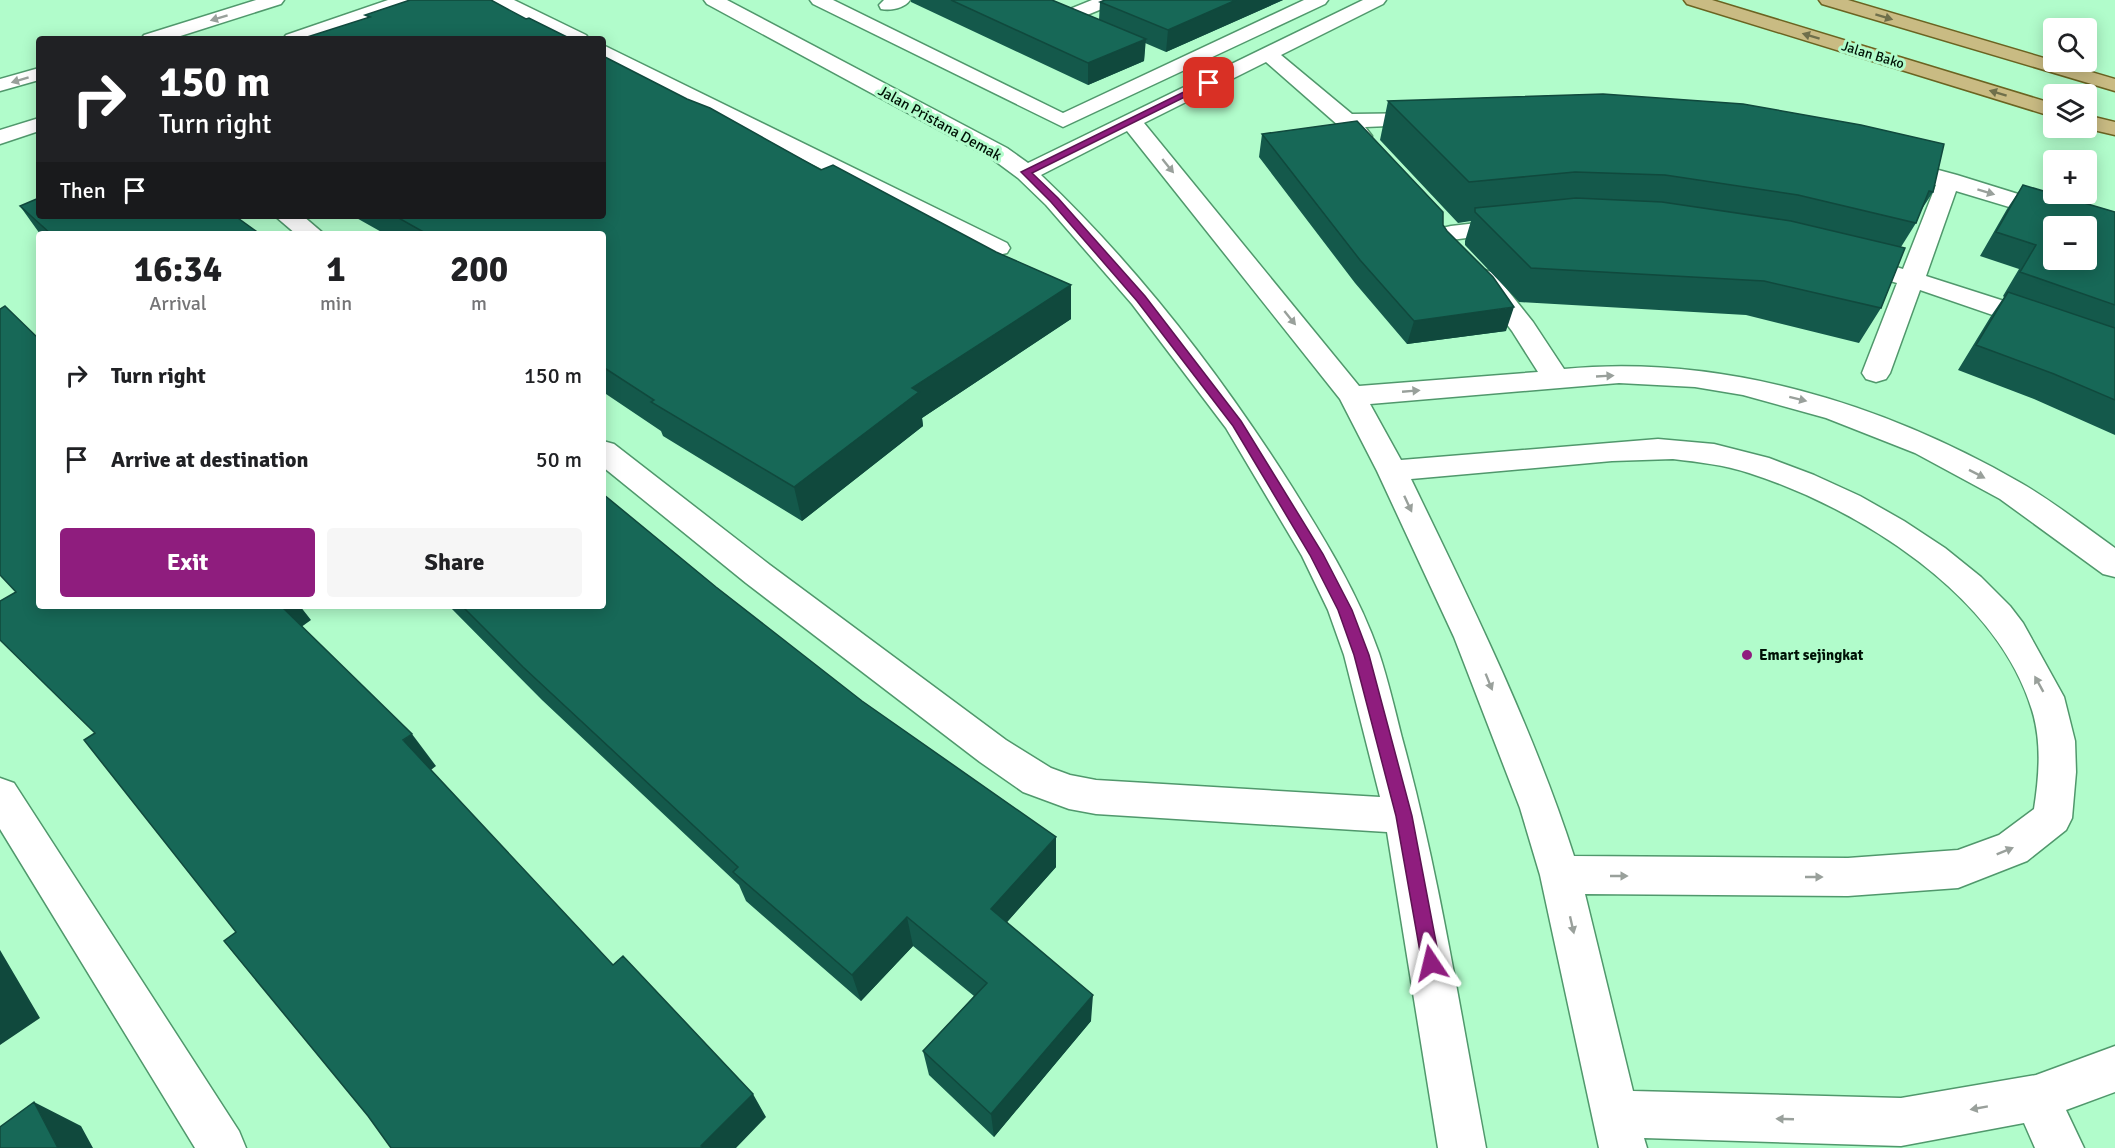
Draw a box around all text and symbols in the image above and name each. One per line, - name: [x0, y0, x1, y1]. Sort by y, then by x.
- one-way arrow: [210, 13, 228, 23]
- one-way arrow: [1875, 13, 1893, 22]
- map controls: [2043, 18, 2097, 270]
- button: search: [2043, 18, 2097, 72]
- one-way arrow: [1802, 31, 1820, 40]
- street label: Jalan Bako: [1840, 37, 1906, 73]
- text: 150 m: [159, 57, 270, 108]
- pin: [1183, 57, 1234, 108]
- icon: right: [60, 60, 138, 138]
- icon: arrive: [1192, 66, 1225, 99]
- one-way arrow: [11, 76, 29, 85]
- street label: Jalan Pristana Demak: [875, 82, 1005, 165]
- button: layers: [2043, 84, 2097, 138]
- one-way arrow: [1989, 88, 2007, 97]
- text: Turn right: [159, 108, 272, 141]
- button: +: [2043, 150, 2097, 204]
- one-way arrow: [1162, 158, 1174, 173]
- icon: arrive: [118, 174, 151, 207]
- text: Then: [60, 177, 106, 204]
- one-way arrow: [1977, 187, 1995, 197]
- button: −: [2043, 216, 2097, 270]
- text: 16:34: [134, 247, 222, 292]
- text: 1: [326, 247, 346, 292]
- text: 200: [450, 247, 508, 292]
- text: Arrival: [149, 291, 207, 316]
- text: min: [320, 291, 352, 316]
- text: m: [471, 291, 487, 316]
- one-way arrow: [1283, 310, 1296, 325]
- icon: right: [60, 359, 93, 392]
- text: Turn right: [111, 362, 206, 389]
- text: 150 m: [524, 362, 582, 389]
- one-way arrow: [1595, 372, 1614, 381]
- one-way arrow: [1401, 386, 1420, 396]
- one-way arrow: [1789, 395, 1807, 404]
- icon: arrive: [60, 443, 93, 476]
- text: Arrive at destination: [111, 446, 308, 473]
- text: 50 m: [536, 446, 582, 473]
- one-way arrow: [1969, 469, 1986, 479]
- one-way arrow: [1403, 496, 1412, 513]
- button: Exit: [60, 528, 315, 597]
- button: Share: [327, 528, 582, 597]
- place label: Emart sejingkat: [1759, 646, 1864, 664]
- marker: Emart sejingkat: [1740, 648, 1754, 662]
- one-way arrow: [1484, 673, 1494, 691]
- one-way arrow: [2035, 676, 2045, 693]
- one-way arrow: [1996, 846, 2014, 855]
- one-way arrow: [1609, 871, 1628, 881]
- one-way arrow: [1804, 872, 1823, 882]
- one-way arrow: [1567, 916, 1577, 935]
- position arrow: [1399, 931, 1463, 995]
- one-way arrow: [1969, 1104, 1988, 1113]
- one-way arrow: [1775, 1114, 1794, 1123]

